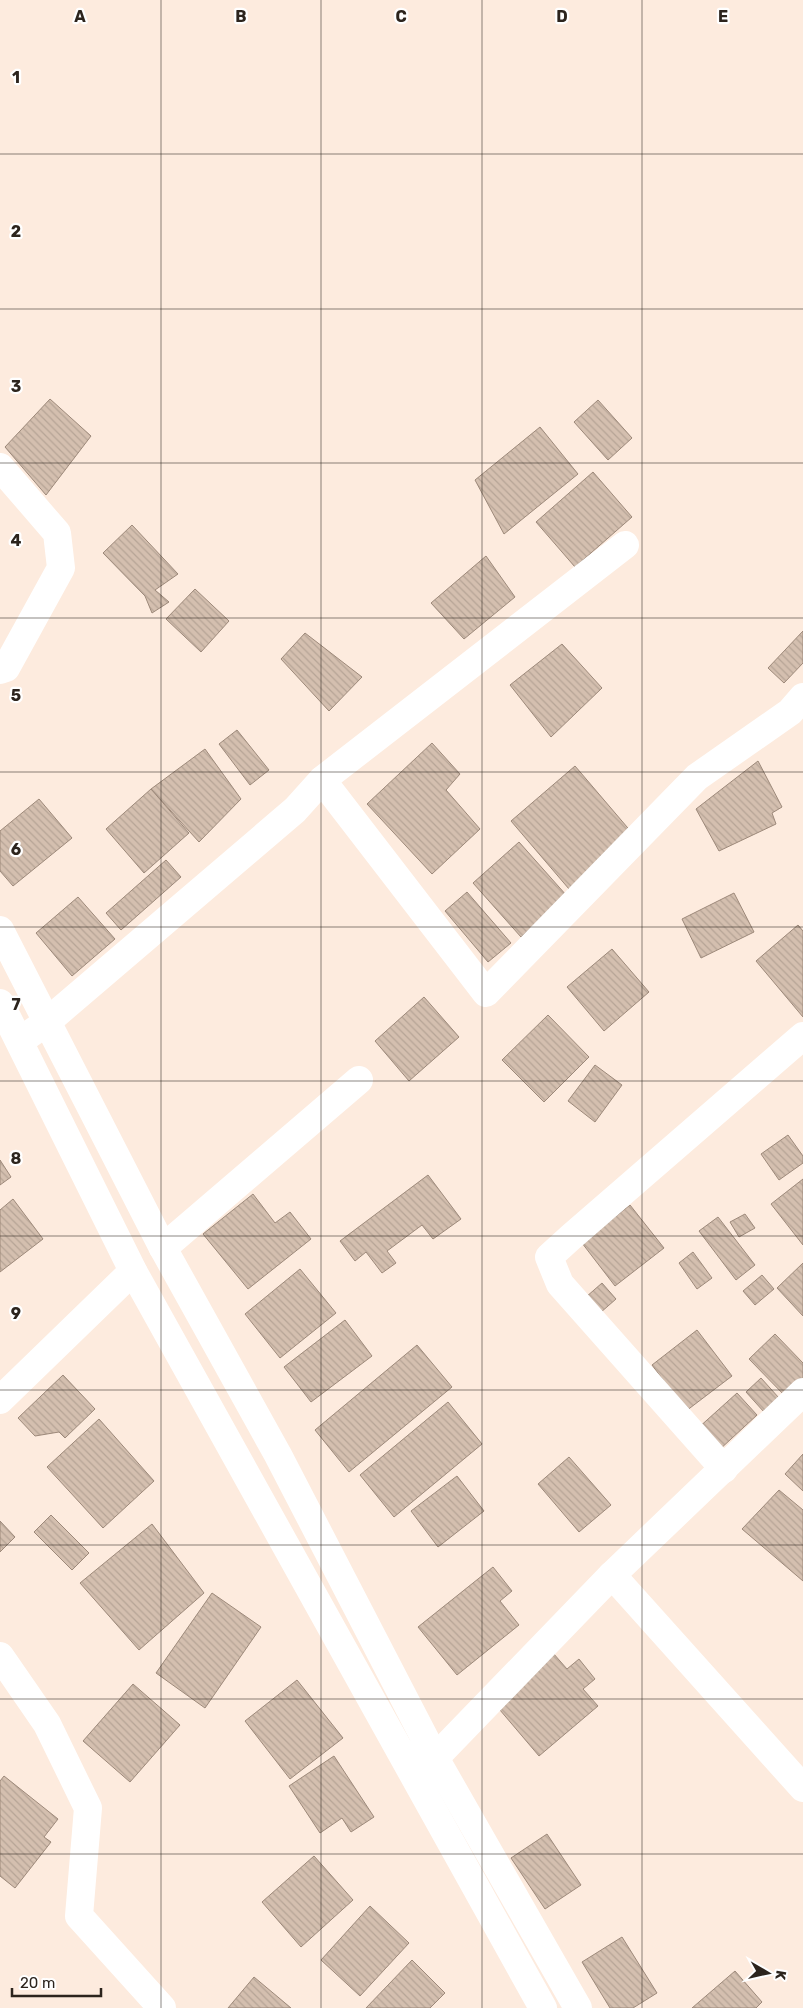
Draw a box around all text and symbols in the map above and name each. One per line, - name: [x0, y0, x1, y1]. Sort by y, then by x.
- text: A: [74, 7, 86, 26]
- text: B: [235, 7, 247, 26]
- text: C: [395, 7, 407, 26]
- text: D: [556, 7, 568, 26]
- text: E: [718, 7, 728, 26]
- text: 1: [12, 68, 20, 87]
- text: 2: [11, 222, 21, 241]
- text: 3: [11, 377, 21, 396]
- text: 4: [11, 531, 22, 550]
- text: 5: [11, 686, 21, 705]
- text: 6: [11, 840, 21, 859]
- text: 7: [11, 995, 21, 1014]
- text: 8: [11, 1149, 22, 1168]
- text: 9: [11, 1304, 21, 1323]
- north arrow: [743, 1948, 793, 1998]
- scale bar: [12, 1966, 101, 1998]
- text: K: [771, 1969, 789, 1982]
- text: 20 m: [20, 1974, 55, 1992]

